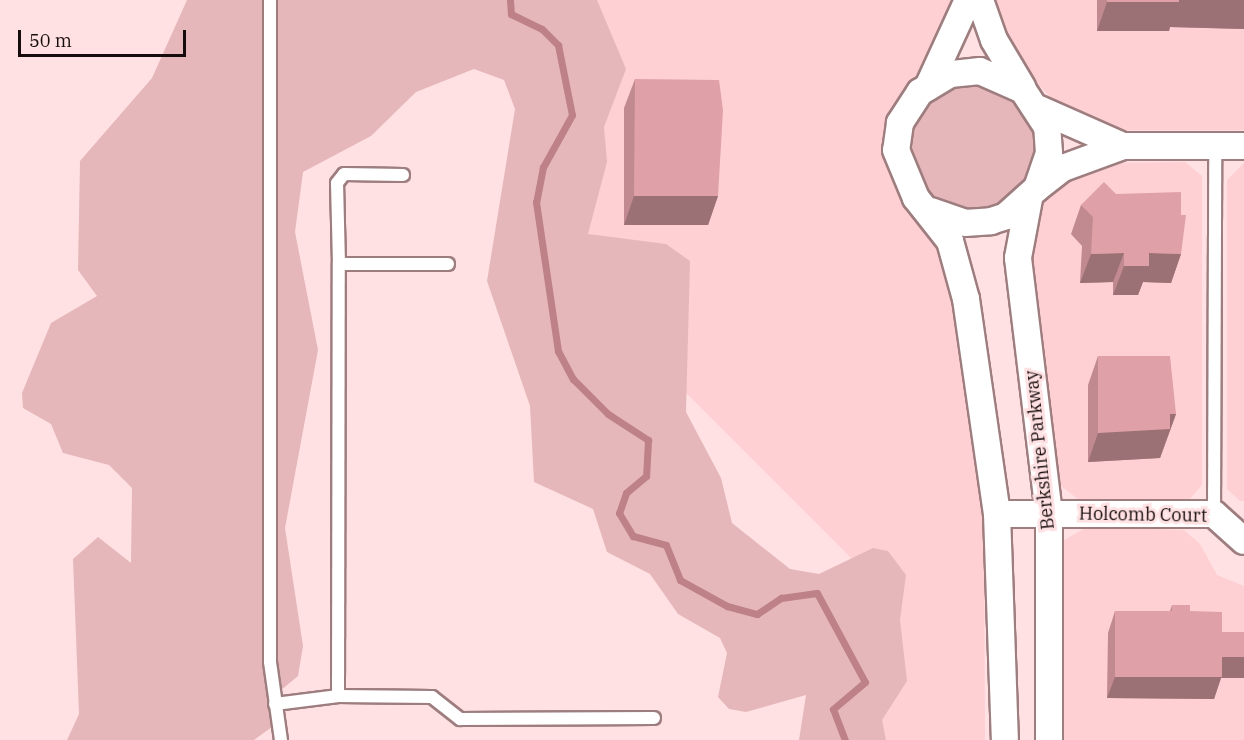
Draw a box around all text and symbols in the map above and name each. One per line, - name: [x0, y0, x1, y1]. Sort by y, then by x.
- scale bar: [21, 18, 189, 56]
- text: 50 m: [29, 29, 72, 52]
- street label: Berkshire Parkway: [1021, 369, 1059, 531]
- street label: Holcomb Court: [1079, 503, 1207, 527]

